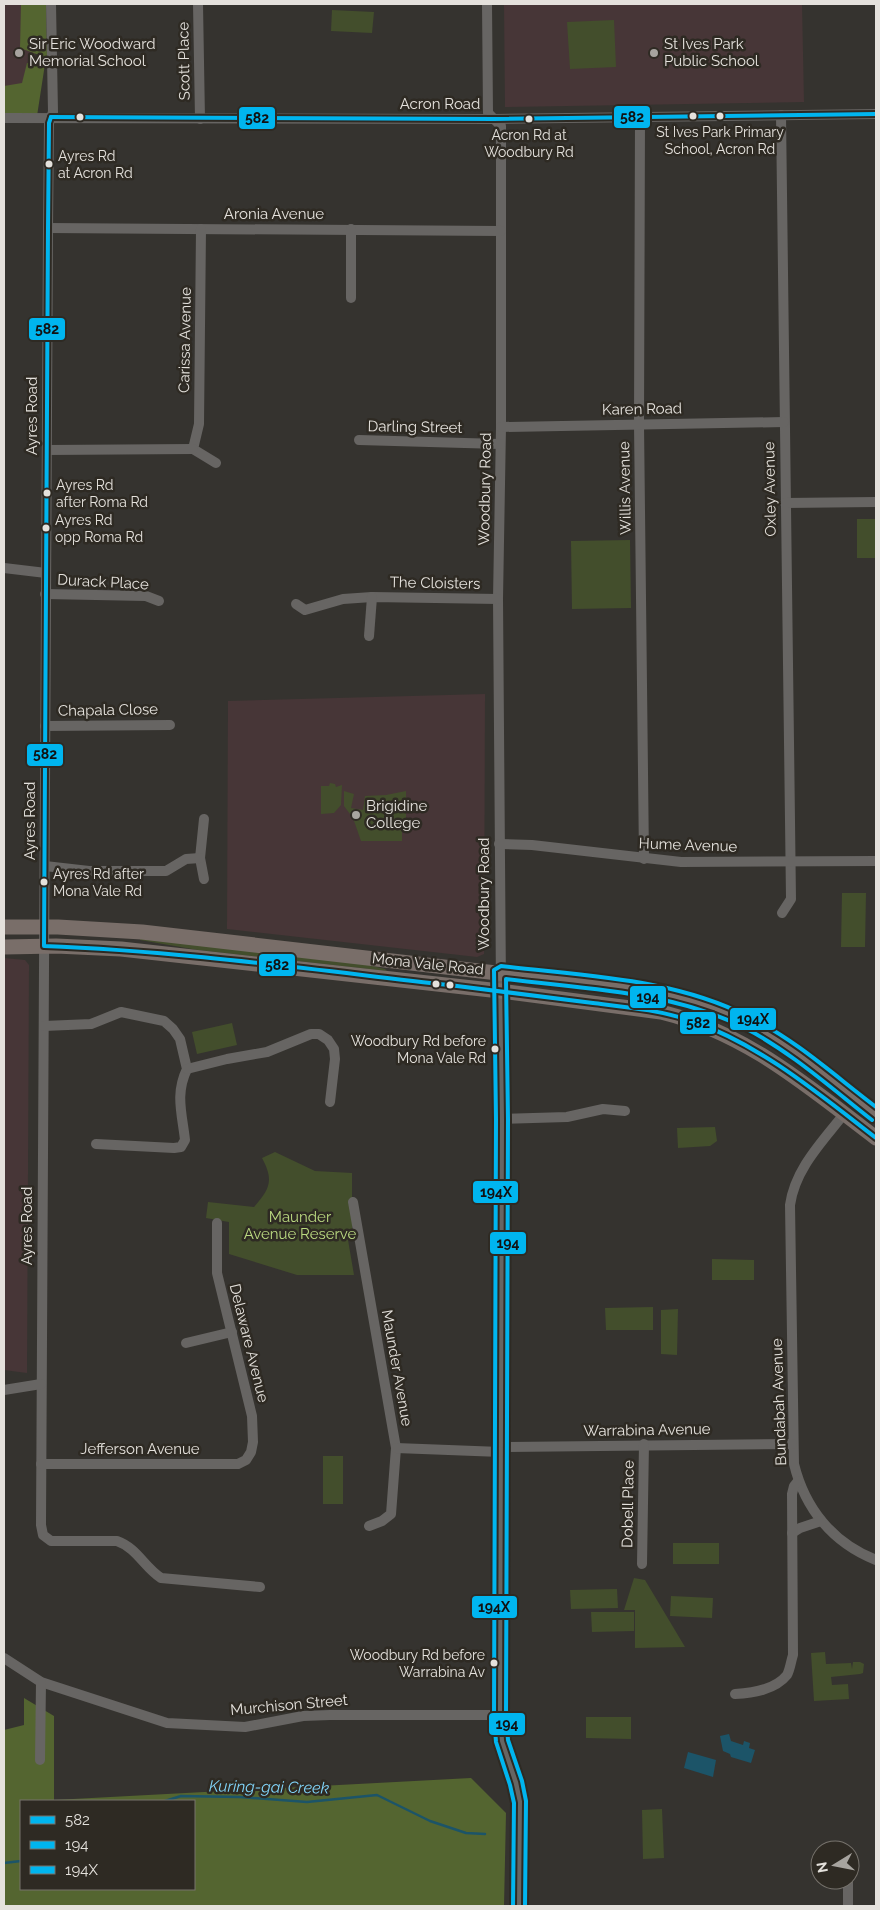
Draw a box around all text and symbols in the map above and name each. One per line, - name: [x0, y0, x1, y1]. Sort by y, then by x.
- street label: Scott Place: [174, 21, 194, 100]
- place label: Sir Eric Woodward Memorial School: [29, 35, 156, 70]
- place label: St Ives Park Public School: [664, 35, 760, 70]
- marker: Sir Eric Woodward Memorial School: [13, 47, 25, 59]
- marker: St Ives Park Public School: [648, 47, 660, 59]
- street label: Acron Road: [400, 95, 480, 113]
- line badge: 582: [613, 105, 651, 129]
- line badge: 582: [238, 106, 276, 130]
- text: 582: [620, 109, 644, 125]
- text: 582: [245, 110, 269, 126]
- unlabelled marker: [688, 111, 698, 121]
- marker: St Ives Park Primary School, Acron Rd: [715, 111, 725, 121]
- unlabelled marker: [75, 112, 85, 122]
- marker: Acron Rd at Woodbury Rd: [524, 114, 534, 124]
- place label: St Ives Park Primary School, Acron Rd: [656, 124, 784, 157]
- place label: Acron Rd at Woodbury Rd: [484, 127, 574, 160]
- place label: Ayres Rd at Acron Rd: [58, 148, 133, 181]
- marker: Ayres Rd at Acron Rd: [44, 159, 54, 169]
- street label: Aronia Avenue: [224, 205, 324, 223]
- street label: Carissa Avenue: [175, 287, 195, 393]
- line badge: 582: [28, 317, 66, 341]
- text: 582: [35, 321, 59, 337]
- street label: Ayres Road: [23, 377, 41, 455]
- street label: Karen Road: [602, 399, 682, 419]
- street label: Darling Street: [367, 417, 463, 437]
- street label: Woodbury Road: [475, 432, 495, 546]
- street label: Willis Avenue: [615, 441, 635, 535]
- street label: Oxley Avenue: [760, 441, 780, 537]
- place label: Ayres Rd after Roma Rd: [56, 477, 148, 510]
- marker: Ayres Rd after Roma Rd: [42, 488, 52, 498]
- place label: Ayres Rd opp Roma Rd: [55, 512, 143, 545]
- marker: Ayres Rd opp Roma Rd: [41, 523, 51, 533]
- street label: Durack Place: [57, 571, 149, 593]
- street label: The Cloisters: [390, 573, 480, 593]
- street label: Chapala Close: [58, 700, 158, 720]
- line badge: 582: [26, 743, 64, 767]
- text: 582: [33, 746, 57, 762]
- street label: Ayres Road: [21, 782, 39, 860]
- place label: Brigidine College: [366, 797, 427, 832]
- marker: Brigidine College: [350, 809, 362, 821]
- street label: Hume Avenue: [638, 834, 738, 856]
- street label: Woodbury Road: [475, 838, 493, 950]
- place label: Ayres Rd after Mona Vale Rd: [53, 866, 144, 899]
- marker: Ayres Rd after Mona Vale Rd: [39, 877, 49, 887]
- street label: Mona Vale Road: [371, 949, 485, 979]
- line badge: 582: [258, 953, 296, 977]
- text: 582: [265, 957, 289, 973]
- unlabelled marker: [431, 979, 441, 989]
- unlabelled marker: [445, 980, 455, 990]
- line badge: 194: [629, 985, 667, 1009]
- text: 194: [636, 989, 660, 1005]
- line badge: 194X: [729, 1007, 777, 1031]
- line badge: 582: [679, 1011, 717, 1035]
- text: 194X: [737, 1011, 770, 1027]
- text: 582: [686, 1015, 710, 1031]
- place label: Woodbury Rd before Mona Vale Rd: [351, 1033, 486, 1066]
- marker: Woodbury Rd before Mona Vale Rd: [490, 1044, 500, 1054]
- line badge: 194X: [472, 1180, 519, 1204]
- text: 194X: [480, 1184, 513, 1200]
- street label: Ayres Road: [18, 1187, 36, 1265]
- park label: Maunder Avenue Reserve: [244, 1208, 357, 1243]
- line badge: 194: [489, 1231, 527, 1255]
- text: 194: [496, 1235, 520, 1251]
- street label: Delaware Avenue: [226, 1282, 272, 1404]
- street label: Maunder Avenue: [378, 1308, 416, 1428]
- street label: Bundabah Avenue: [768, 1338, 790, 1466]
- street label: Warrabina Avenue: [583, 1420, 711, 1440]
- street label: Jefferson Avenue: [80, 1440, 200, 1458]
- street label: Dobell Place: [618, 1460, 638, 1548]
- line badge: 194X: [471, 1595, 518, 1619]
- text: 194X: [478, 1599, 511, 1615]
- place label: Woodbury Rd before Warrabina Av: [350, 1647, 486, 1680]
- marker: Woodbury Rd before Warrabina Av: [489, 1658, 499, 1668]
- street label: Murchison Street: [230, 1691, 348, 1719]
- line badge: 194: [488, 1712, 526, 1736]
- text: 194: [495, 1716, 519, 1732]
- water label: Kuring-gai Creek: [209, 1776, 330, 1798]
- legend: [20, 1800, 195, 1890]
- text: 582: [65, 1811, 90, 1829]
- text: 194: [65, 1836, 88, 1854]
- north arrow: [810, 1840, 860, 1890]
- text: 194X: [65, 1861, 98, 1879]
- text: N: [813, 1861, 831, 1874]

